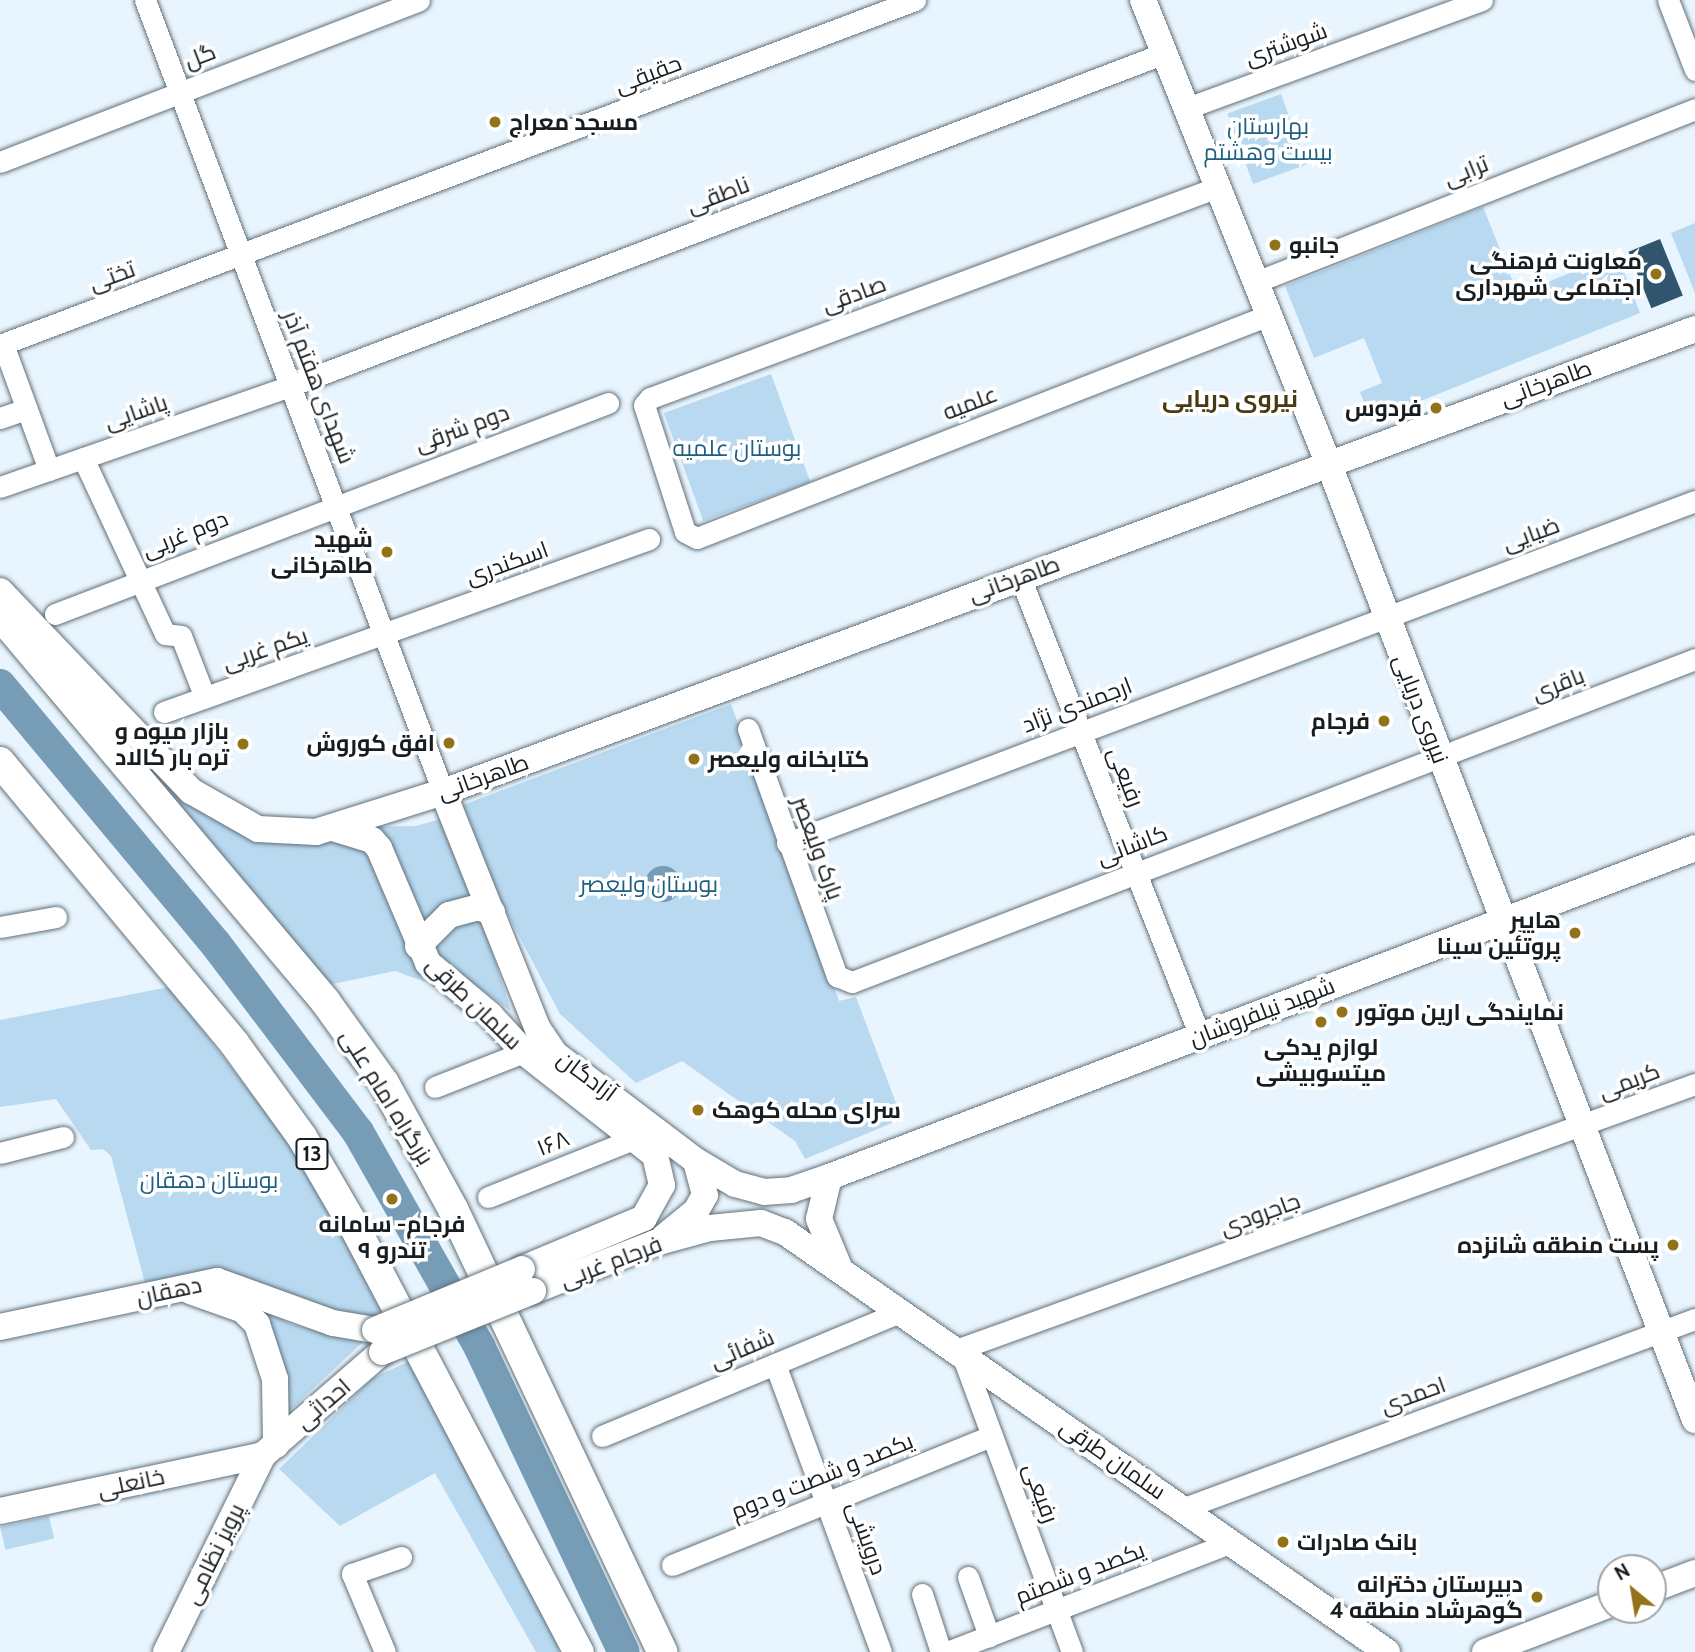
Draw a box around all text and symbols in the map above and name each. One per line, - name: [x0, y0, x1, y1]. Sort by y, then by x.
- street label: شوشتری: [1241, 16, 1331, 72]
- street label: گل: [180, 37, 220, 75]
- street label: حقیقی: [611, 49, 685, 99]
- place label: مسجد معراج: [509, 108, 638, 136]
- park label: بهارستان بیست وهشتم: [1203, 112, 1333, 166]
- marker: مسجد معراج: [487, 114, 503, 130]
- street label: ترابی: [1440, 150, 1492, 192]
- street label: ناطقی: [683, 170, 753, 220]
- place label: جانبو: [1289, 231, 1339, 259]
- marker: جانبو: [1267, 237, 1283, 253]
- place label: معاونت فرهنگی اجتماعی شهرداری: [1455, 247, 1642, 301]
- street label: تختی: [85, 255, 139, 297]
- marker: معاونت فرهنگی اجتماعی شهرداری: [1648, 266, 1664, 282]
- street label: صادقی: [818, 270, 890, 318]
- street label: شهدای هفتم آذر: [277, 306, 361, 468]
- street label: طاهرخانی: [1497, 354, 1595, 412]
- street label: علمیه: [939, 380, 1001, 426]
- district label: نیروی دریایی: [1162, 385, 1298, 413]
- street label: پاشایی: [101, 388, 171, 436]
- place label: فردوس: [1345, 394, 1422, 422]
- street label: دوم شرقی: [411, 398, 513, 458]
- marker: فردوس: [1428, 400, 1444, 416]
- park label: بوستان علمیه: [673, 434, 801, 462]
- street label: دوم غربی: [138, 504, 232, 564]
- street label: ضیایی: [1499, 511, 1563, 557]
- place label: شهید طاهرخانی: [271, 525, 373, 579]
- street label: اسکندری: [462, 535, 552, 591]
- marker: شهید طاهرخانی: [379, 544, 395, 560]
- street label: طاهرخانی: [965, 550, 1063, 608]
- street label: یکم غربی: [219, 622, 311, 676]
- street label: نیروی دریایی: [1388, 651, 1454, 767]
- street label: باقری: [1528, 661, 1588, 707]
- street label: ارجمندی نژاد: [1018, 671, 1136, 739]
- place label: فرجام: [1311, 707, 1370, 735]
- marker: فرجام: [1376, 713, 1392, 729]
- place label: بازار میوه و تره بار کالاد: [115, 717, 229, 771]
- place label: افق کوروش: [307, 729, 435, 757]
- marker: افق کوروش: [441, 735, 457, 751]
- marker: بازار میوه و تره بار کالاد: [235, 736, 251, 752]
- street label: رفیعی: [1102, 743, 1150, 811]
- place label: کتابخانه ولیعصر: [708, 745, 870, 773]
- street label: طاهرخانی: [434, 748, 532, 806]
- marker: کتابخانه ولیعصر: [686, 751, 702, 767]
- street label: پارک ولیعصر: [787, 792, 849, 904]
- street label: کاشانی: [1093, 819, 1171, 871]
- park label: بوستان ولیعصر: [580, 870, 718, 898]
- place label: هایپر پروتئین سینا: [1437, 906, 1561, 960]
- marker: هایپر پروتئین سینا: [1567, 925, 1583, 941]
- street label: سلمان طرقی: [420, 950, 528, 1056]
- street label: شهید نیلفروشان: [1185, 972, 1339, 1052]
- place label: نمایندگی ارین موتور: [1356, 998, 1564, 1026]
- marker: نمایندگی ارین موتور: [1334, 1004, 1350, 1020]
- marker: لوازم یدکی میتسوبیشی: [1313, 1014, 1329, 1030]
- street label: بزرگراه امام علی: [334, 1024, 440, 1170]
- place label: لوازم یدکی میتسوبیشی: [1256, 1033, 1386, 1087]
- street label: آزادگان: [552, 1045, 622, 1107]
- street label: کریمی: [1595, 1057, 1663, 1105]
- place label: سرای محله کوهک: [712, 1096, 901, 1124]
- marker: سرای محله کوهک: [690, 1102, 706, 1118]
- street label: ۱۶۸: [533, 1124, 573, 1162]
- road number: 13: [294, 1136, 330, 1172]
- park label: بوستان دهقان: [140, 1166, 278, 1194]
- street label: جاجرودی: [1216, 1187, 1304, 1241]
- marker: فرجام- سامانه ۹ تندرو: [384, 1191, 400, 1207]
- place label: فرجام- سامانه ۹ تندرو: [319, 1210, 465, 1264]
- street label: فرجام غربی: [556, 1230, 666, 1294]
- place label: پست منطقه شانزده: [1457, 1231, 1659, 1259]
- marker: پست منطقه شانزده: [1665, 1237, 1681, 1253]
- street label: دهقان: [134, 1271, 204, 1311]
- street label: شفائی: [706, 1323, 778, 1375]
- street label: احمدی: [1377, 1371, 1449, 1419]
- street label: احداثی: [290, 1373, 356, 1435]
- street label: سلمان طرقی: [1055, 1413, 1171, 1505]
- street label: یکصد و شصت و دوم: [727, 1427, 917, 1525]
- street label: رفیعی: [1017, 1459, 1065, 1527]
- street label: خانعلی: [95, 1462, 167, 1504]
- street label: درویشی: [841, 1498, 893, 1578]
- street label: پرویز نظامی: [178, 1499, 250, 1609]
- place label: بانک صادرات: [1297, 1528, 1418, 1556]
- marker: بانک صادرات: [1275, 1534, 1291, 1550]
- street label: یکصد و شصتم: [1011, 1536, 1149, 1610]
- north arrow: [1597, 1554, 1667, 1624]
- text: N: [1611, 1559, 1634, 1585]
- place label: دبیرستان دخترانه گوهرشاد منطقه 4: [1329, 1570, 1523, 1624]
- marker: دبیرستان دخترانه گوهرشاد منطقه 4: [1529, 1589, 1545, 1605]

